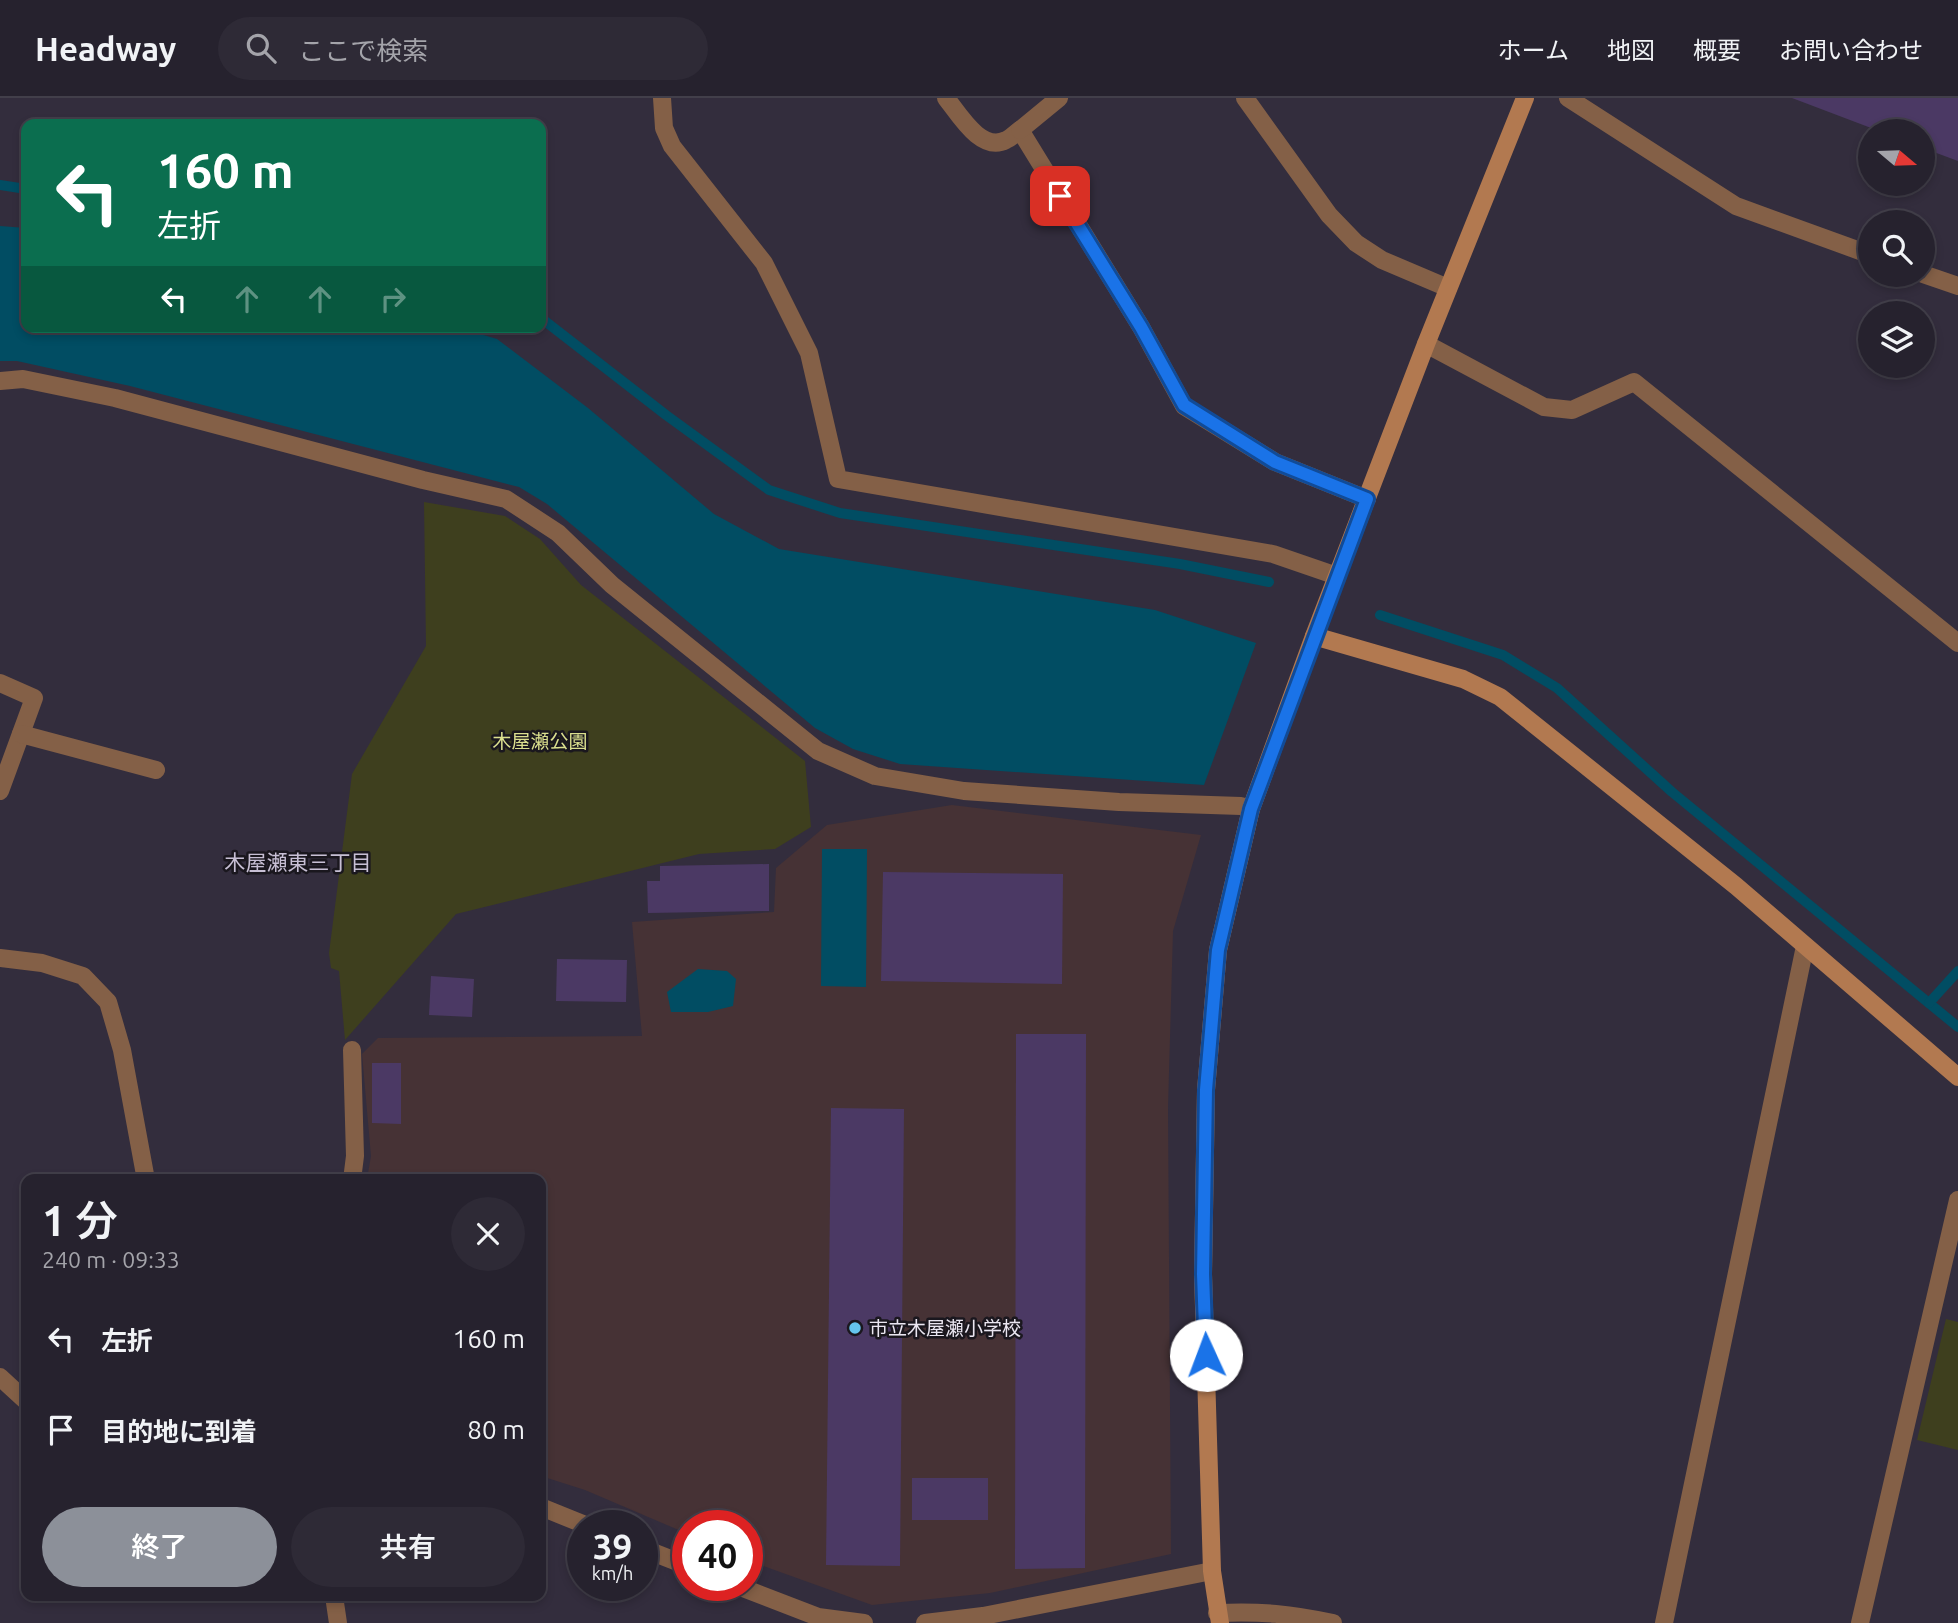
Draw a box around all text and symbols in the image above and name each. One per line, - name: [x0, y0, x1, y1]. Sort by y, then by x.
- search box: [218, 17, 708, 80]
- icon: search: [242, 29, 280, 67]
- text: Headway: [35, 30, 176, 67]
- text: ここで検索: [298, 36, 428, 65]
- text: ホーム: [1498, 37, 1569, 64]
- text: 地図: [1607, 37, 1655, 64]
- text: 概要: [1693, 37, 1741, 64]
- text: お問い合わせ: [1779, 37, 1923, 64]
- north arrow: [1858, 119, 1936, 196]
- map controls: [1858, 119, 1935, 378]
- text: 160 m: [157, 142, 294, 197]
- icon: left: [42, 147, 133, 238]
- pin: [1030, 166, 1090, 226]
- icon: arrive: [1041, 177, 1079, 215]
- text: 左折: [157, 207, 221, 243]
- button: search: [1858, 210, 1935, 287]
- icon: left: [155, 280, 193, 318]
- icon: ahead: [228, 280, 266, 318]
- icon: ahead: [301, 280, 339, 318]
- icon: right: [374, 280, 412, 318]
- button: layers: [1858, 301, 1935, 378]
- park label: 木屋瀬公園: [492, 730, 588, 752]
- district label: 木屋瀬東三丁目: [225, 850, 372, 874]
- text: 1 分: [42, 1197, 118, 1244]
- button: close: [451, 1197, 525, 1271]
- text: 240 m · 09:33: [42, 1247, 180, 1272]
- place label: 市立木屋瀬小学校: [869, 1317, 1021, 1339]
- position arrow: [1169, 1318, 1243, 1392]
- icon: left: [42, 1320, 80, 1358]
- marker: 市立木屋瀬小学校: [847, 1320, 863, 1336]
- text: 160 m: [453, 1324, 525, 1353]
- text: 左折: [101, 1326, 153, 1355]
- icon: arrive: [42, 1411, 80, 1449]
- text: 80 m: [467, 1415, 525, 1444]
- text: 目的地に到着: [101, 1417, 257, 1446]
- button: 終了: [42, 1507, 277, 1587]
- button: 共有: [291, 1507, 525, 1587]
- speed limit sign: 40: [672, 1510, 763, 1601]
- text: 39: [593, 1526, 632, 1566]
- text: km/h: [592, 1563, 633, 1583]

